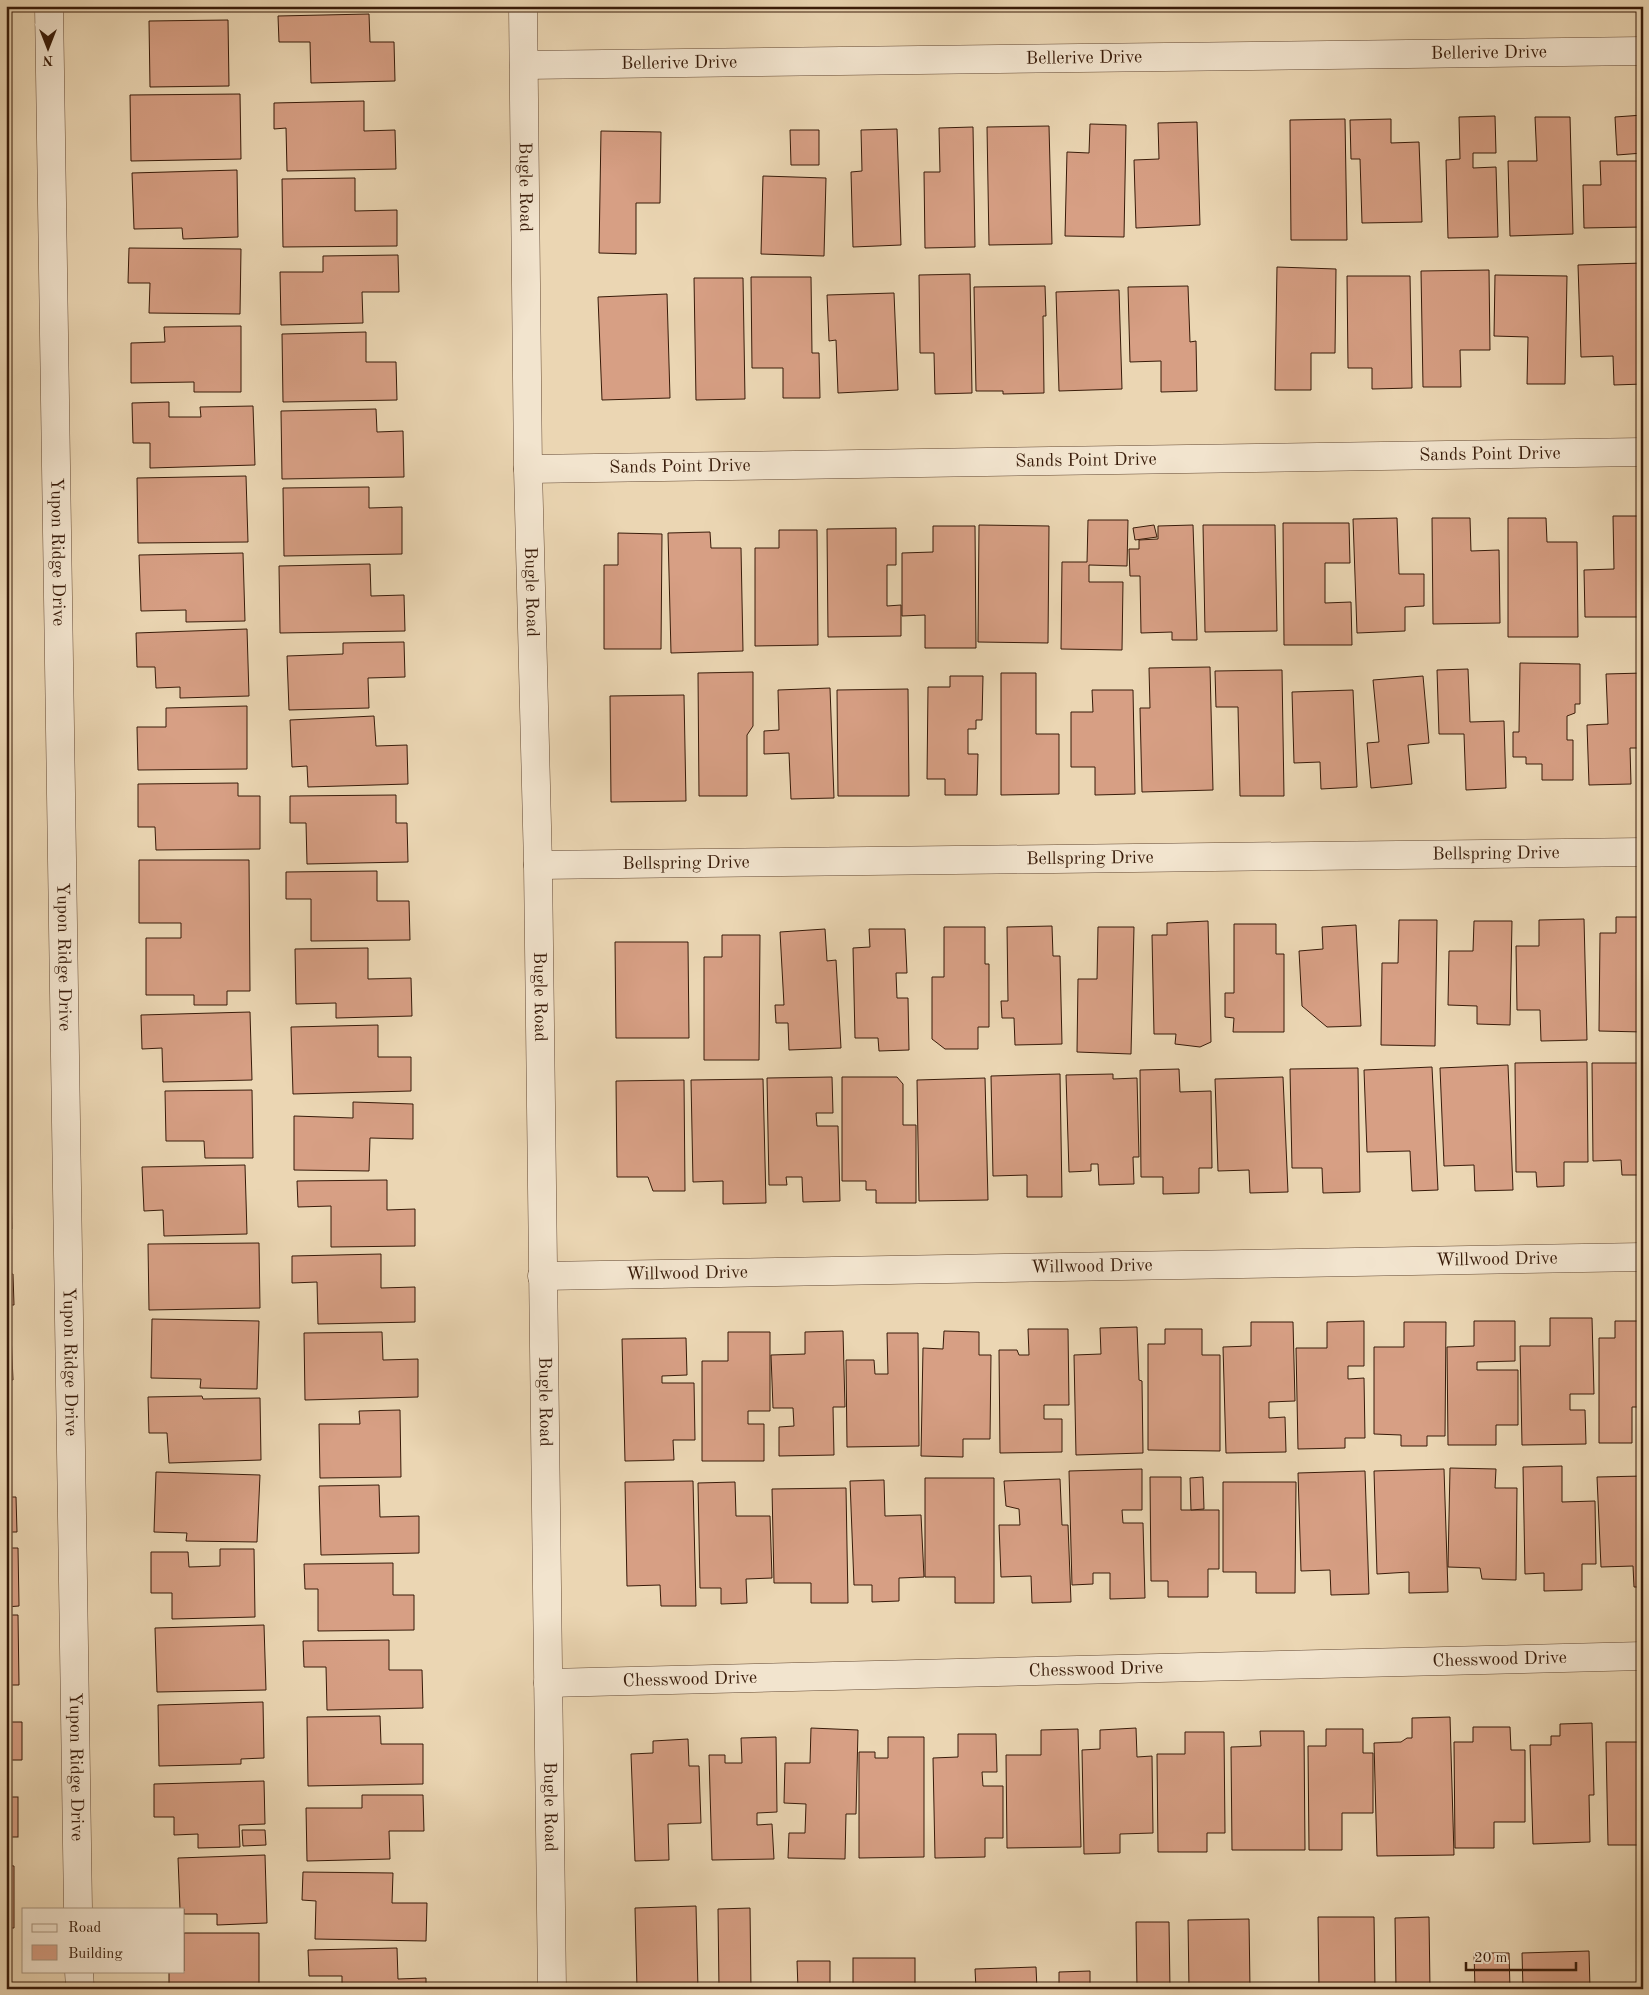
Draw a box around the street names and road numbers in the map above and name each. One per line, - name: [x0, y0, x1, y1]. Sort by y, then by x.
- street label: Bellerive Drive: [1431, 43, 1547, 63]
- street label: Bellerive Drive: [1026, 48, 1142, 68]
- street label: Bellerive Drive: [621, 53, 737, 73]
- street label: Bugle Road: [515, 142, 534, 232]
- street label: Sands Point Drive: [1419, 444, 1561, 464]
- street label: Sands Point Drive: [1015, 450, 1157, 471]
- street label: Sands Point Drive: [609, 457, 751, 477]
- street label: Yupon Ridge Drive: [47, 477, 67, 626]
- street label: Bugle Road: [521, 547, 541, 637]
- street label: Bellspring Drive: [1432, 844, 1560, 863]
- street label: Bellspring Drive: [1026, 849, 1154, 868]
- street label: Bellspring Drive: [622, 854, 750, 873]
- street label: Yupon Ridge Drive: [53, 882, 74, 1031]
- street label: Bugle Road: [530, 952, 549, 1042]
- street label: Willwood Drive: [1436, 1249, 1558, 1270]
- street label: Willwood Drive: [1031, 1256, 1153, 1277]
- street label: Willwood Drive: [626, 1263, 748, 1284]
- street label: Yupon Ridge Drive: [60, 1287, 80, 1436]
- street label: Bugle Road: [535, 1357, 554, 1447]
- street label: Chesswood Drive: [1432, 1649, 1567, 1670]
- street label: Chesswood Drive: [1028, 1659, 1163, 1680]
- street label: Chesswood Drive: [623, 1669, 757, 1690]
- street label: Yupon Ridge Drive: [66, 1692, 86, 1841]
- street label: Bugle Road: [540, 1762, 559, 1852]

